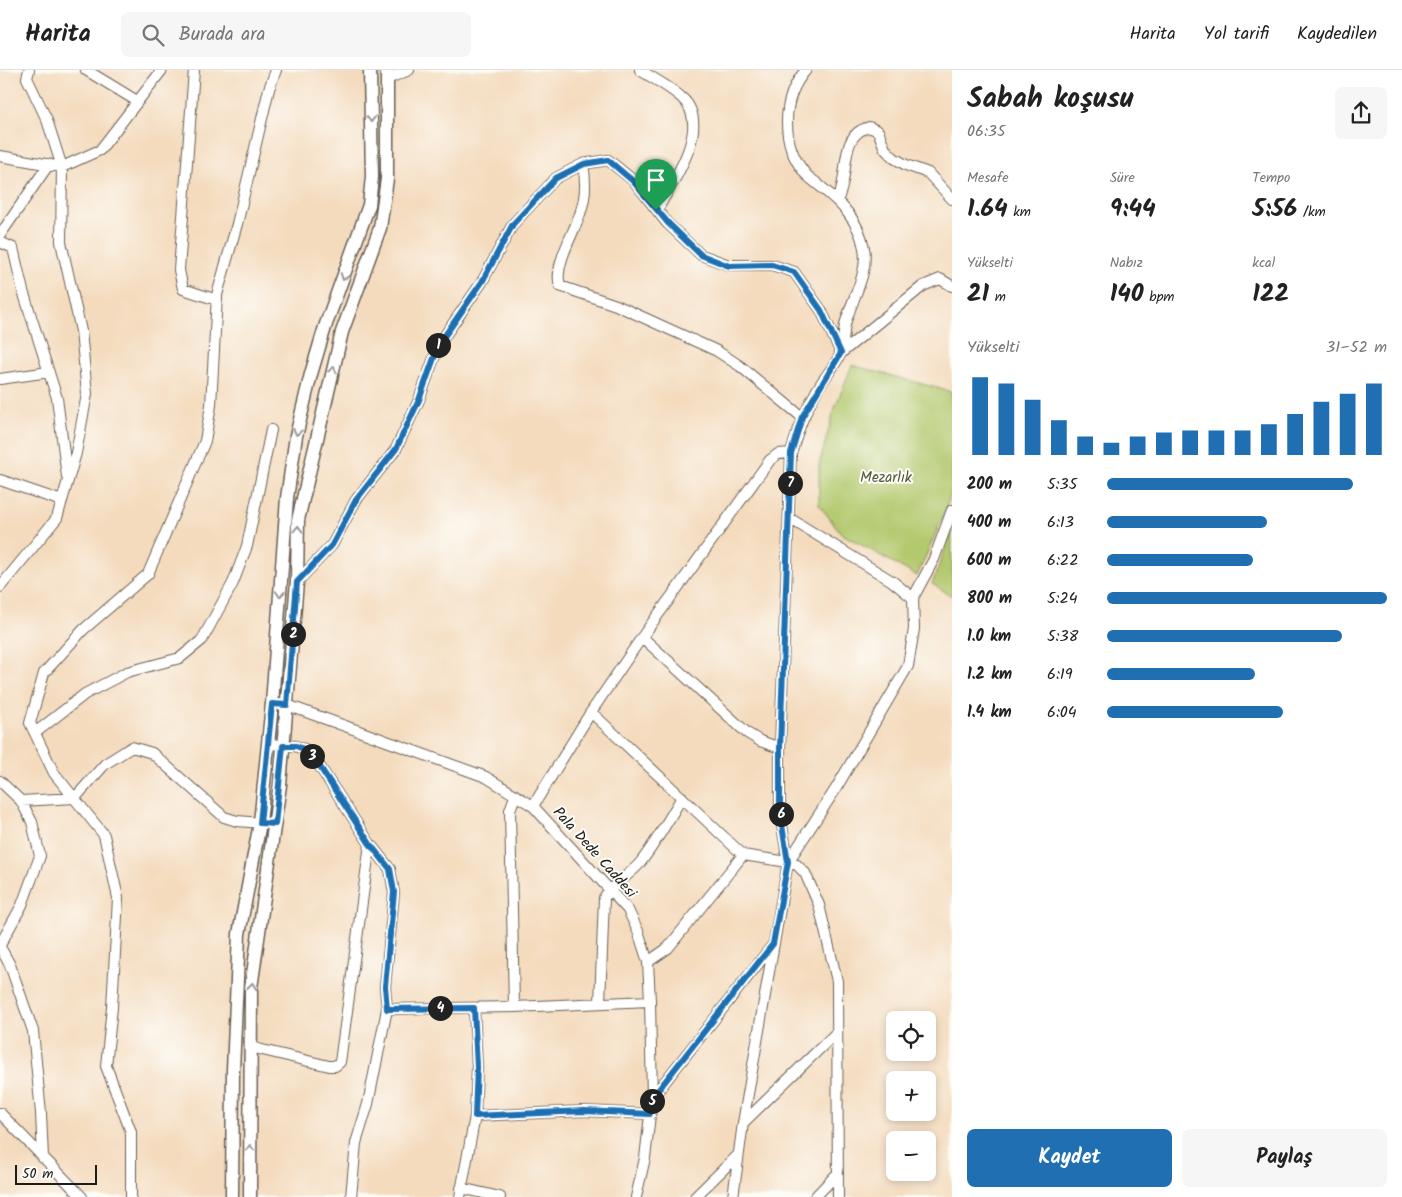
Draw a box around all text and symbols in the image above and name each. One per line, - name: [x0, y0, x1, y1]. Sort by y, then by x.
- search box: [121, 12, 471, 57]
- text: Harita: [25, 15, 91, 54]
- text: Burada ara: [179, 20, 265, 50]
- text: Harita: [1130, 20, 1176, 49]
- text: Yol tarifi: [1204, 20, 1269, 49]
- text: Kaydedilen: [1297, 20, 1377, 49]
- icon: search: [139, 21, 167, 49]
- text: Sabah koşusu: [967, 77, 1133, 122]
- button: share: [1335, 87, 1387, 139]
- one-way arrow: [366, 115, 376, 123]
- text: 06:35: [967, 119, 1006, 144]
- pin: [635, 159, 677, 210]
- icon: arrive: [642, 166, 670, 194]
- text: Mesafe: [967, 167, 1008, 189]
- text: Süre: [1110, 167, 1135, 189]
- text: Tempo: [1252, 167, 1290, 189]
- text: 1.64: [967, 189, 1008, 229]
- text: 9:44: [1110, 189, 1156, 229]
- text: 5:56: [1252, 189, 1297, 229]
- text: km: [1008, 201, 1031, 223]
- text: /km: [1297, 201, 1326, 223]
- text: Yükselti: [967, 252, 1013, 274]
- text: Nabız: [1110, 252, 1143, 274]
- text: kcal: [1252, 252, 1275, 274]
- one-way arrow: [340, 272, 350, 281]
- text: 21: [967, 274, 989, 314]
- text: 140: [1110, 274, 1144, 314]
- text: 122: [1252, 274, 1289, 314]
- text: m: [989, 286, 1006, 308]
- text: bpm: [1144, 286, 1174, 308]
- pin: 1: [426, 332, 450, 358]
- text: 1: [436, 334, 441, 356]
- text: Yükselti: [967, 335, 1019, 360]
- text: 31–52 m: [1326, 335, 1387, 360]
- one-way arrow: [327, 366, 338, 375]
- one-way arrow: [292, 428, 303, 437]
- park label: Mezarlık: [860, 466, 913, 490]
- pin: 7: [778, 470, 802, 496]
- text: 7: [787, 472, 794, 494]
- text: 200 m: [967, 472, 1012, 497]
- text: 5:35: [1047, 472, 1077, 497]
- text: 400 m: [967, 510, 1011, 535]
- text: 6:13: [1047, 510, 1074, 535]
- one-way arrow: [293, 524, 303, 532]
- text: 600 m: [967, 548, 1011, 573]
- text: 6:22: [1047, 548, 1078, 573]
- text: 800 m: [967, 586, 1012, 611]
- text: 5:24: [1047, 586, 1078, 611]
- one-way arrow: [275, 590, 286, 598]
- pin: 2: [280, 622, 306, 646]
- text: 2: [289, 623, 298, 645]
- text: 1.0 km: [967, 624, 1011, 649]
- text: 5:38: [1047, 624, 1078, 649]
- text: 1.2 km: [967, 662, 1012, 687]
- text: 6:19: [1047, 662, 1073, 687]
- text: 1.4 km: [967, 700, 1012, 725]
- text: 6:04: [1047, 700, 1077, 725]
- pin: 3: [300, 744, 324, 768]
- text: 3: [309, 745, 316, 767]
- street label: Pala Dede Caddesi: [546, 801, 643, 905]
- pin: 6: [768, 802, 794, 826]
- text: 6: [778, 803, 785, 825]
- one-way arrow: [246, 982, 257, 990]
- pin: 4: [428, 996, 452, 1020]
- text: 4: [437, 997, 444, 1019]
- map controls: [886, 1011, 936, 1181]
- button: locate: [886, 1011, 936, 1061]
- button: +: [886, 1071, 936, 1121]
- pin: 5: [640, 1088, 664, 1114]
- text: 5: [649, 1090, 656, 1112]
- button: Kaydet: [967, 1129, 1172, 1187]
- button: Paylaş: [1182, 1129, 1387, 1187]
- button: −: [886, 1131, 936, 1181]
- one-way arrow: [245, 1144, 255, 1152]
- scale bar: [15, 1162, 98, 1185]
- text: 50 m: [22, 1163, 53, 1185]

